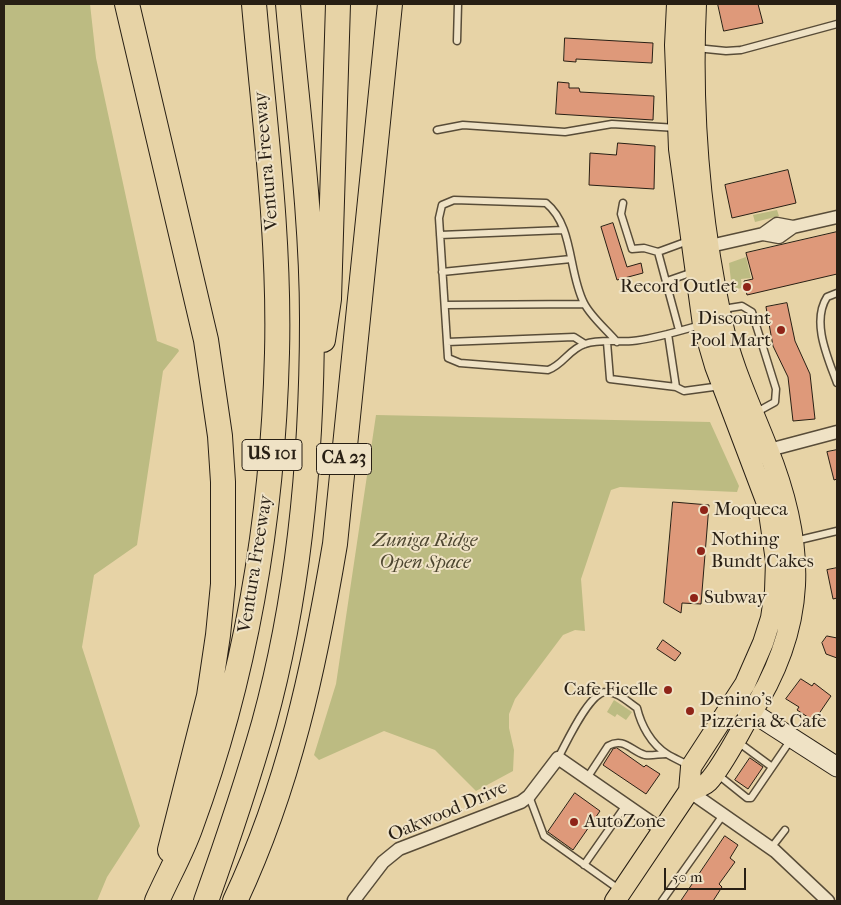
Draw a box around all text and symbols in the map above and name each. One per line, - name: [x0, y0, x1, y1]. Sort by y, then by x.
- street label: Ventura Freeway: [250, 91, 284, 231]
- place label: Record Outlet: [620, 276, 737, 298]
- marker: Record Outlet: [741, 281, 753, 293]
- place label: Discount Pool Mart: [690, 308, 771, 352]
- marker: Discount Pool Mart: [775, 324, 787, 336]
- road number: US 101: [242, 440, 302, 470]
- road number: CA 23: [316, 444, 372, 474]
- street label: Ventura Freeway: [234, 493, 278, 635]
- place label: Moqueca: [714, 499, 788, 521]
- marker: Moqueca: [698, 504, 710, 516]
- place label: Nothing Bundt Cakes: [711, 529, 814, 573]
- park label: Zuniga Ridge Open Space: [373, 530, 477, 574]
- marker: Nothing Bundt Cakes: [695, 545, 707, 557]
- place label: Subway: [704, 587, 767, 609]
- marker: Subway: [688, 592, 700, 604]
- place label: Cafe Ficelle: [564, 679, 658, 701]
- marker: Cafe Ficelle: [662, 684, 674, 696]
- place label: Denino's Pizzeria & Cafe: [700, 689, 826, 733]
- marker: Denino's Pizzeria & Cafe: [684, 705, 696, 717]
- street label: Oakwood Drive: [385, 777, 511, 847]
- place label: AutoZone: [584, 811, 666, 833]
- marker: AutoZone: [568, 816, 580, 828]
- scale bar: [666, 858, 748, 890]
- text: 50 m: [672, 868, 702, 886]

